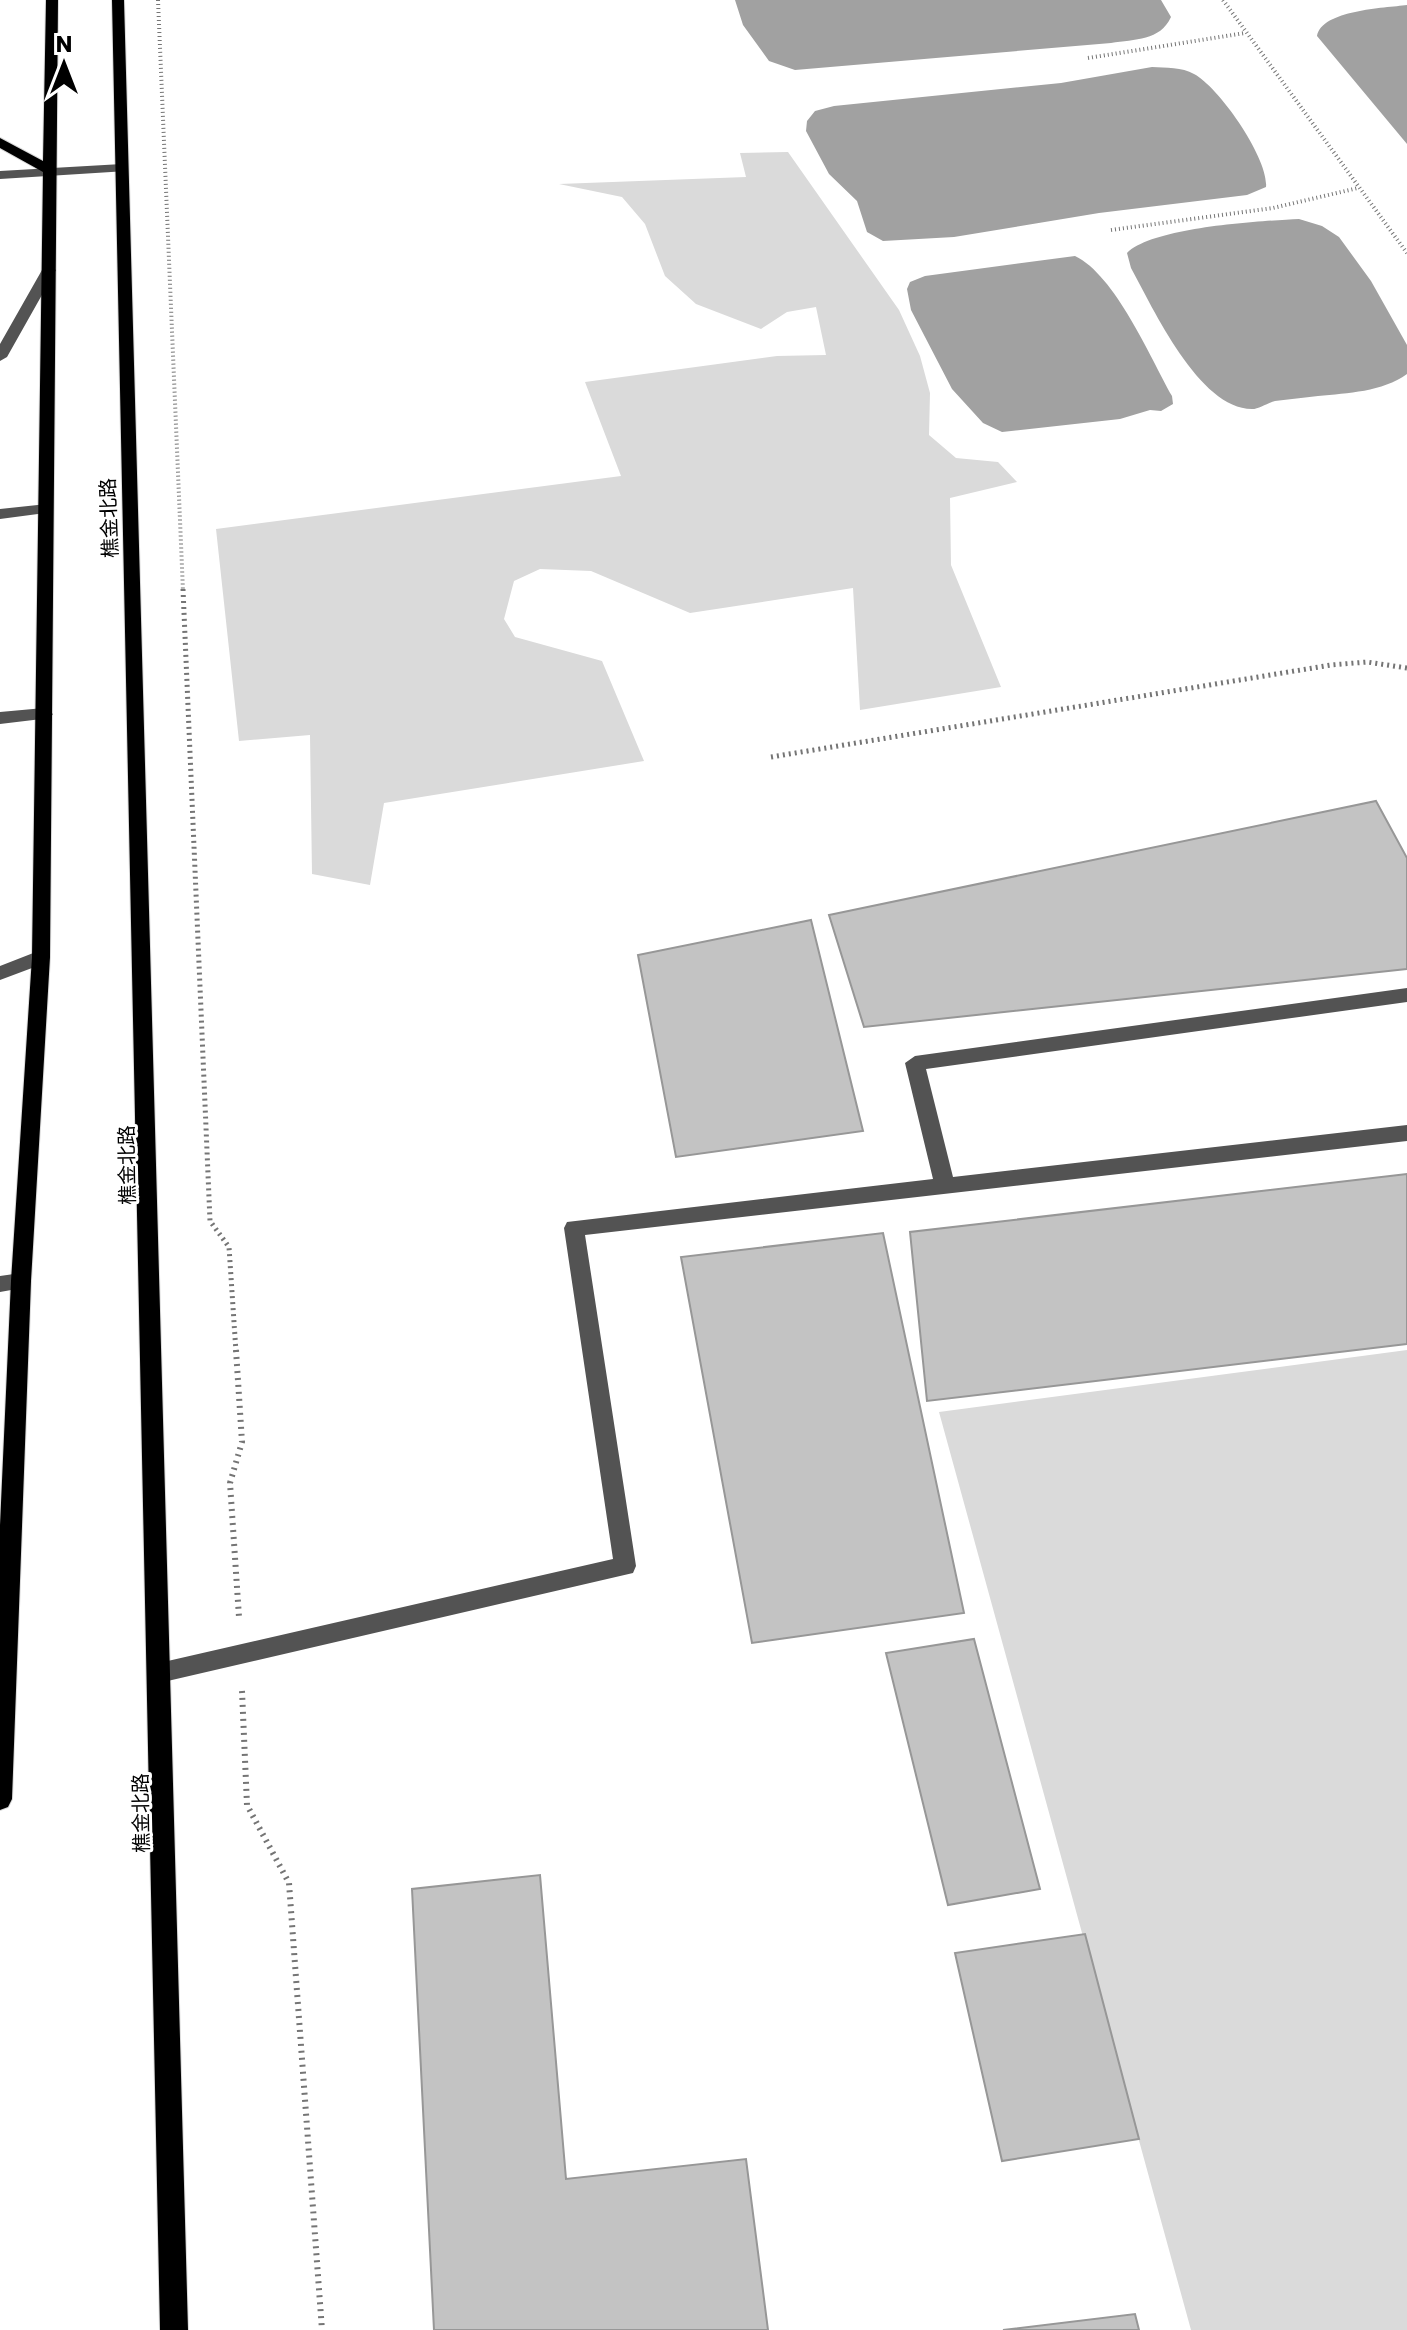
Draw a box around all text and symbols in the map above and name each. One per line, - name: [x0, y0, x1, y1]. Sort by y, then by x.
- north arrow: [24, 24, 104, 104]
- text: N: [56, 29, 72, 60]
- street label: 樵金北路: [94, 478, 124, 558]
- street label: 樵金北路: [112, 1125, 142, 1205]
- street label: 樵金北路: [126, 1773, 156, 1853]

